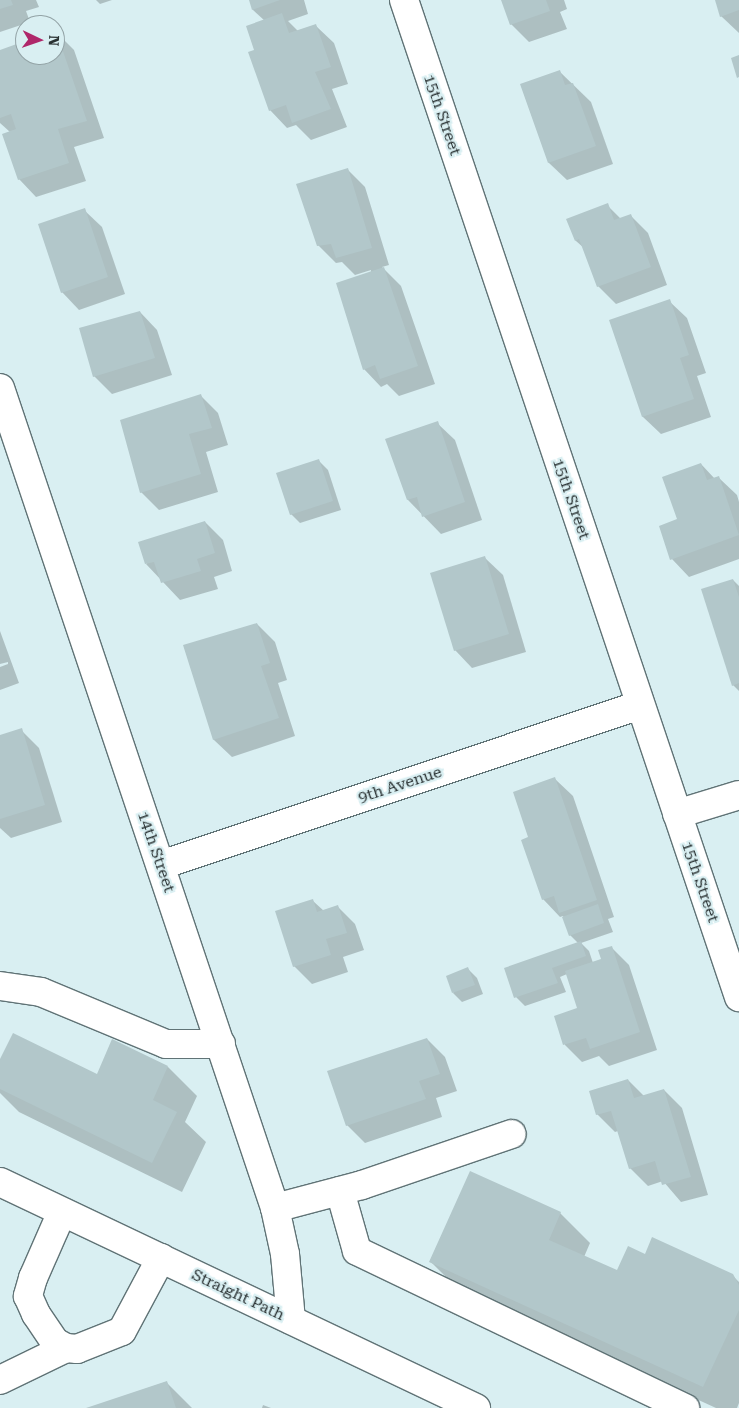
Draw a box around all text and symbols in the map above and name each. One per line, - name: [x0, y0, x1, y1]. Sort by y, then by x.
- north arrow: [15, 15, 65, 65]
- text: N: [46, 35, 62, 47]
- street label: 15th Street: [419, 72, 465, 158]
- street label: 15th Street: [548, 456, 594, 542]
- street label: 9th Avenue: [356, 762, 444, 808]
- street label: 14th Street: [133, 809, 179, 895]
- street label: 15th Street: [677, 839, 723, 925]
- street label: Straight Path: [189, 1265, 287, 1325]

